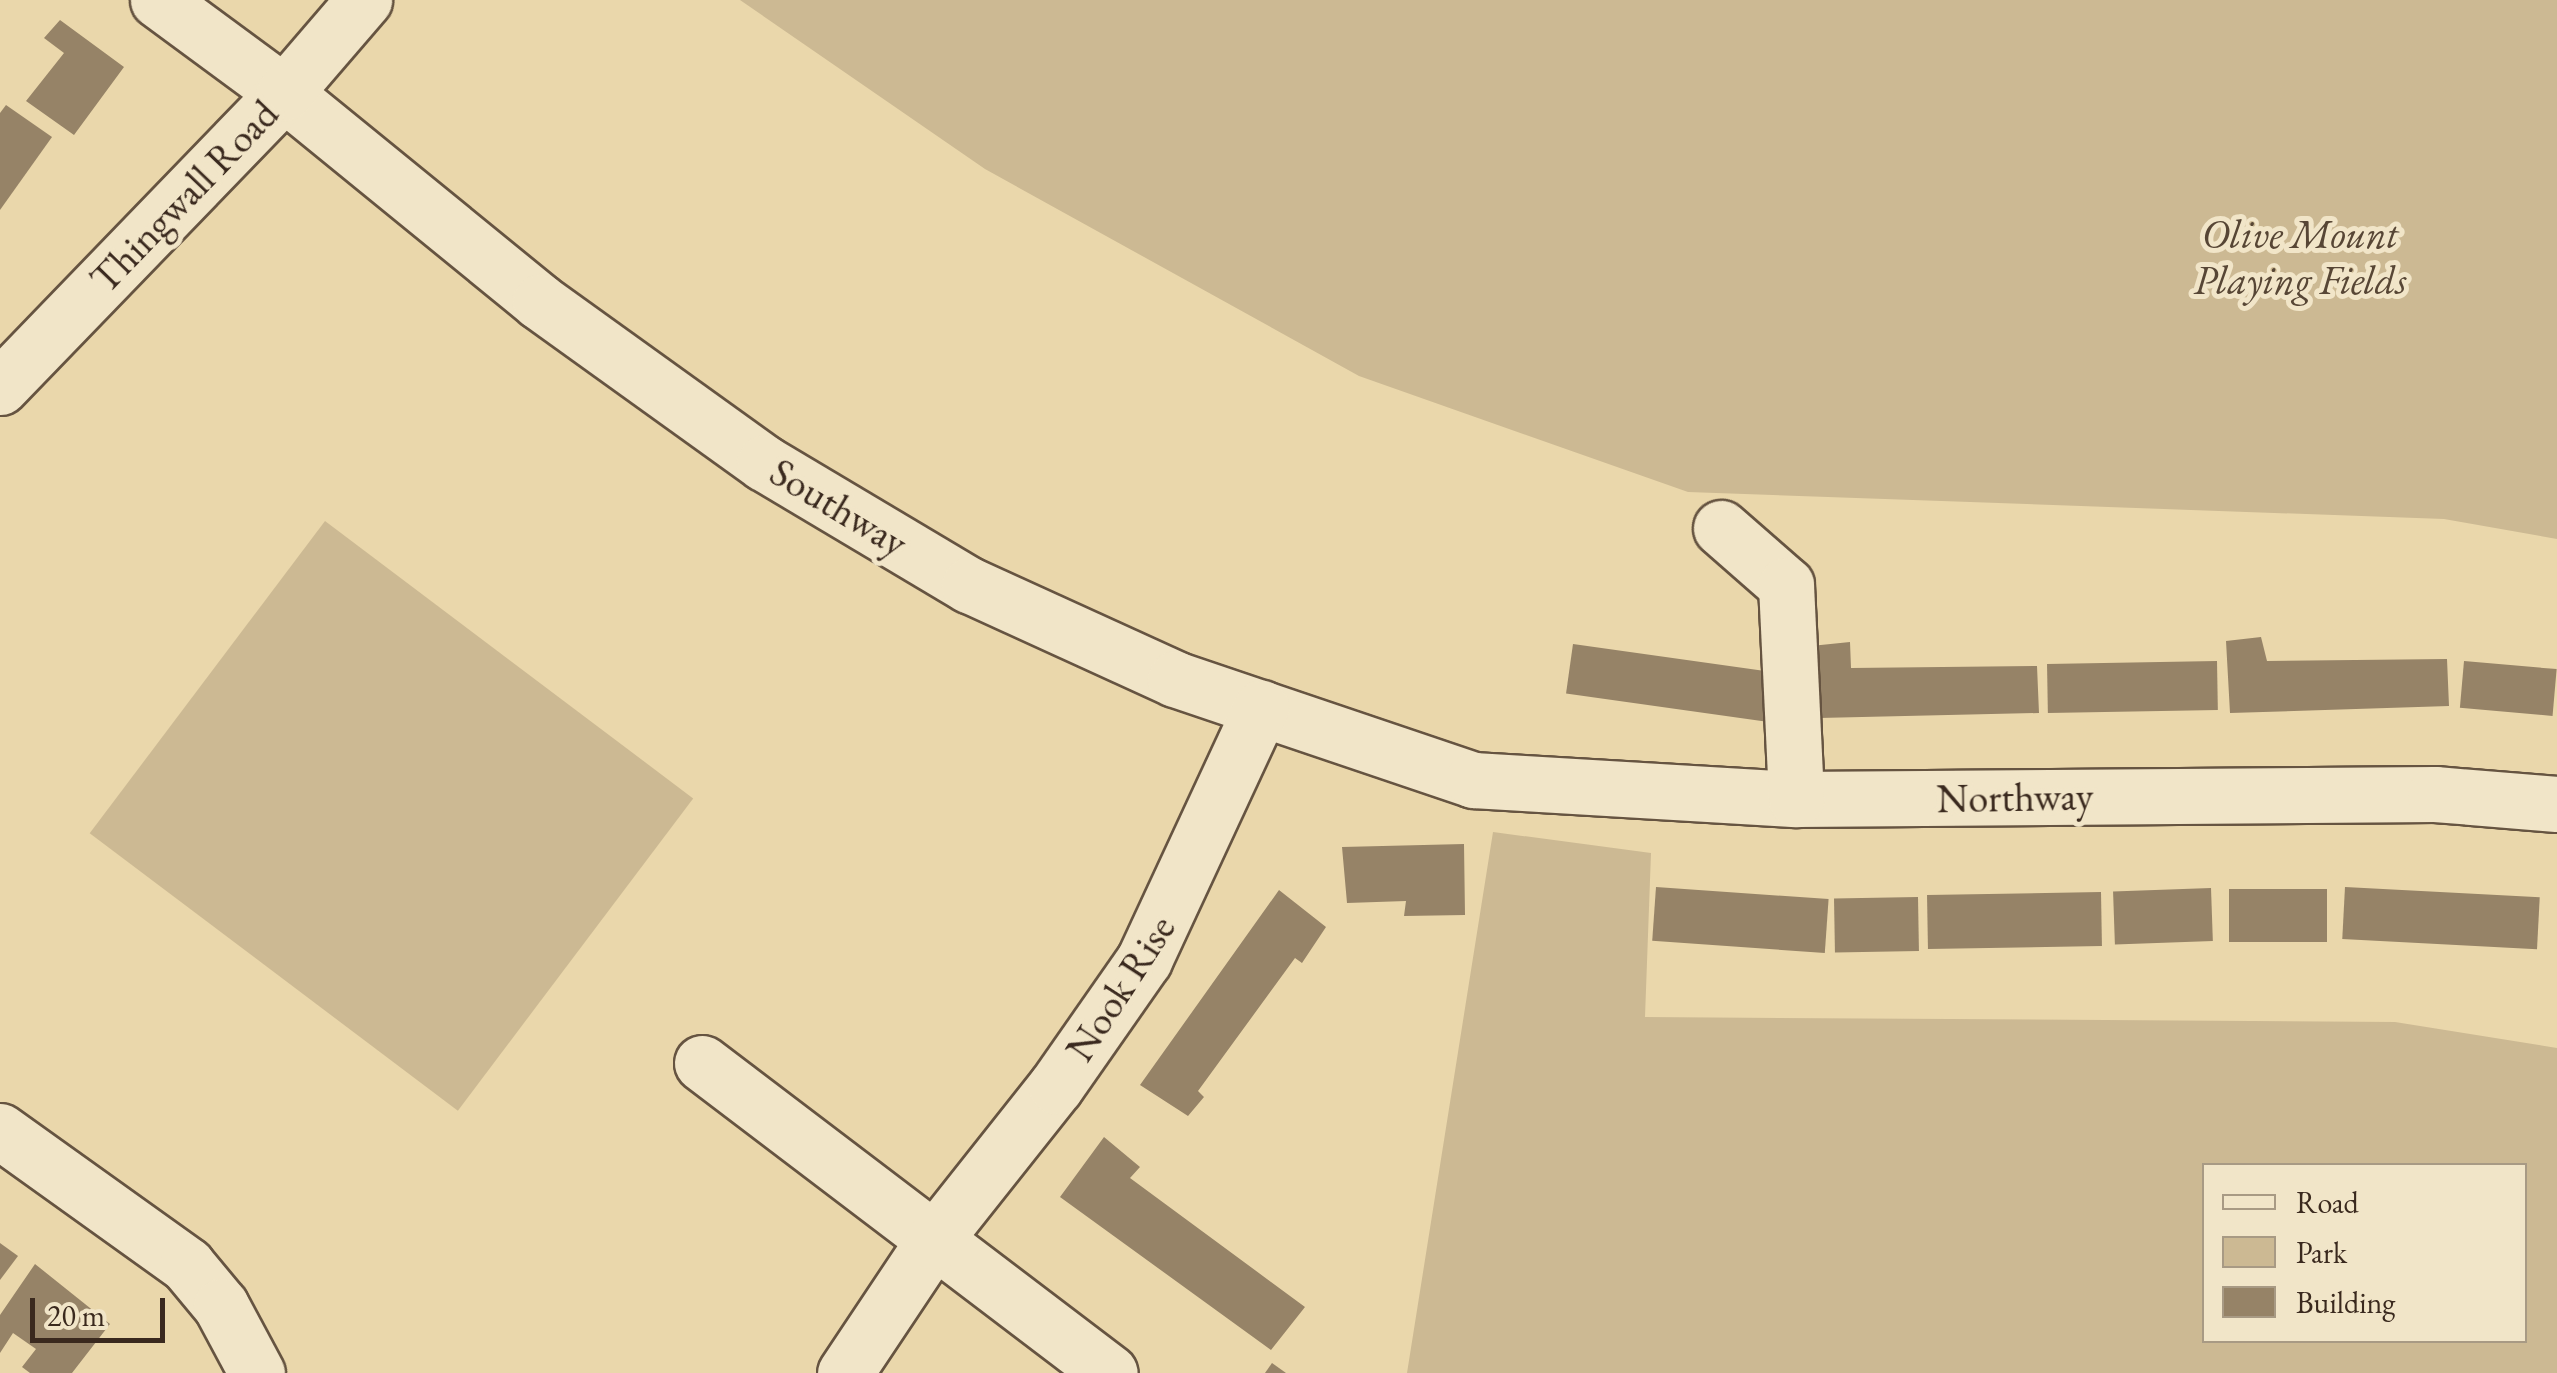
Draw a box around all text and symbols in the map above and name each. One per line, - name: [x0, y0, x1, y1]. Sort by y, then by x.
- street label: Thingwall Road: [80, 90, 288, 302]
- park label: Olive Mount Playing Fields: [2193, 210, 2407, 304]
- street label: Southway: [762, 447, 916, 567]
- street label: Northway: [1936, 772, 2094, 822]
- street label: Nook Rise: [1055, 906, 1185, 1070]
- legend: [2202, 1163, 2527, 1343]
- text: Road: [2296, 1183, 2359, 1222]
- text: Park: [2296, 1233, 2347, 1272]
- scale bar: [35, 1278, 170, 1340]
- text: Building: [2296, 1283, 2395, 1322]
- text: 20 m: [47, 1296, 105, 1335]

